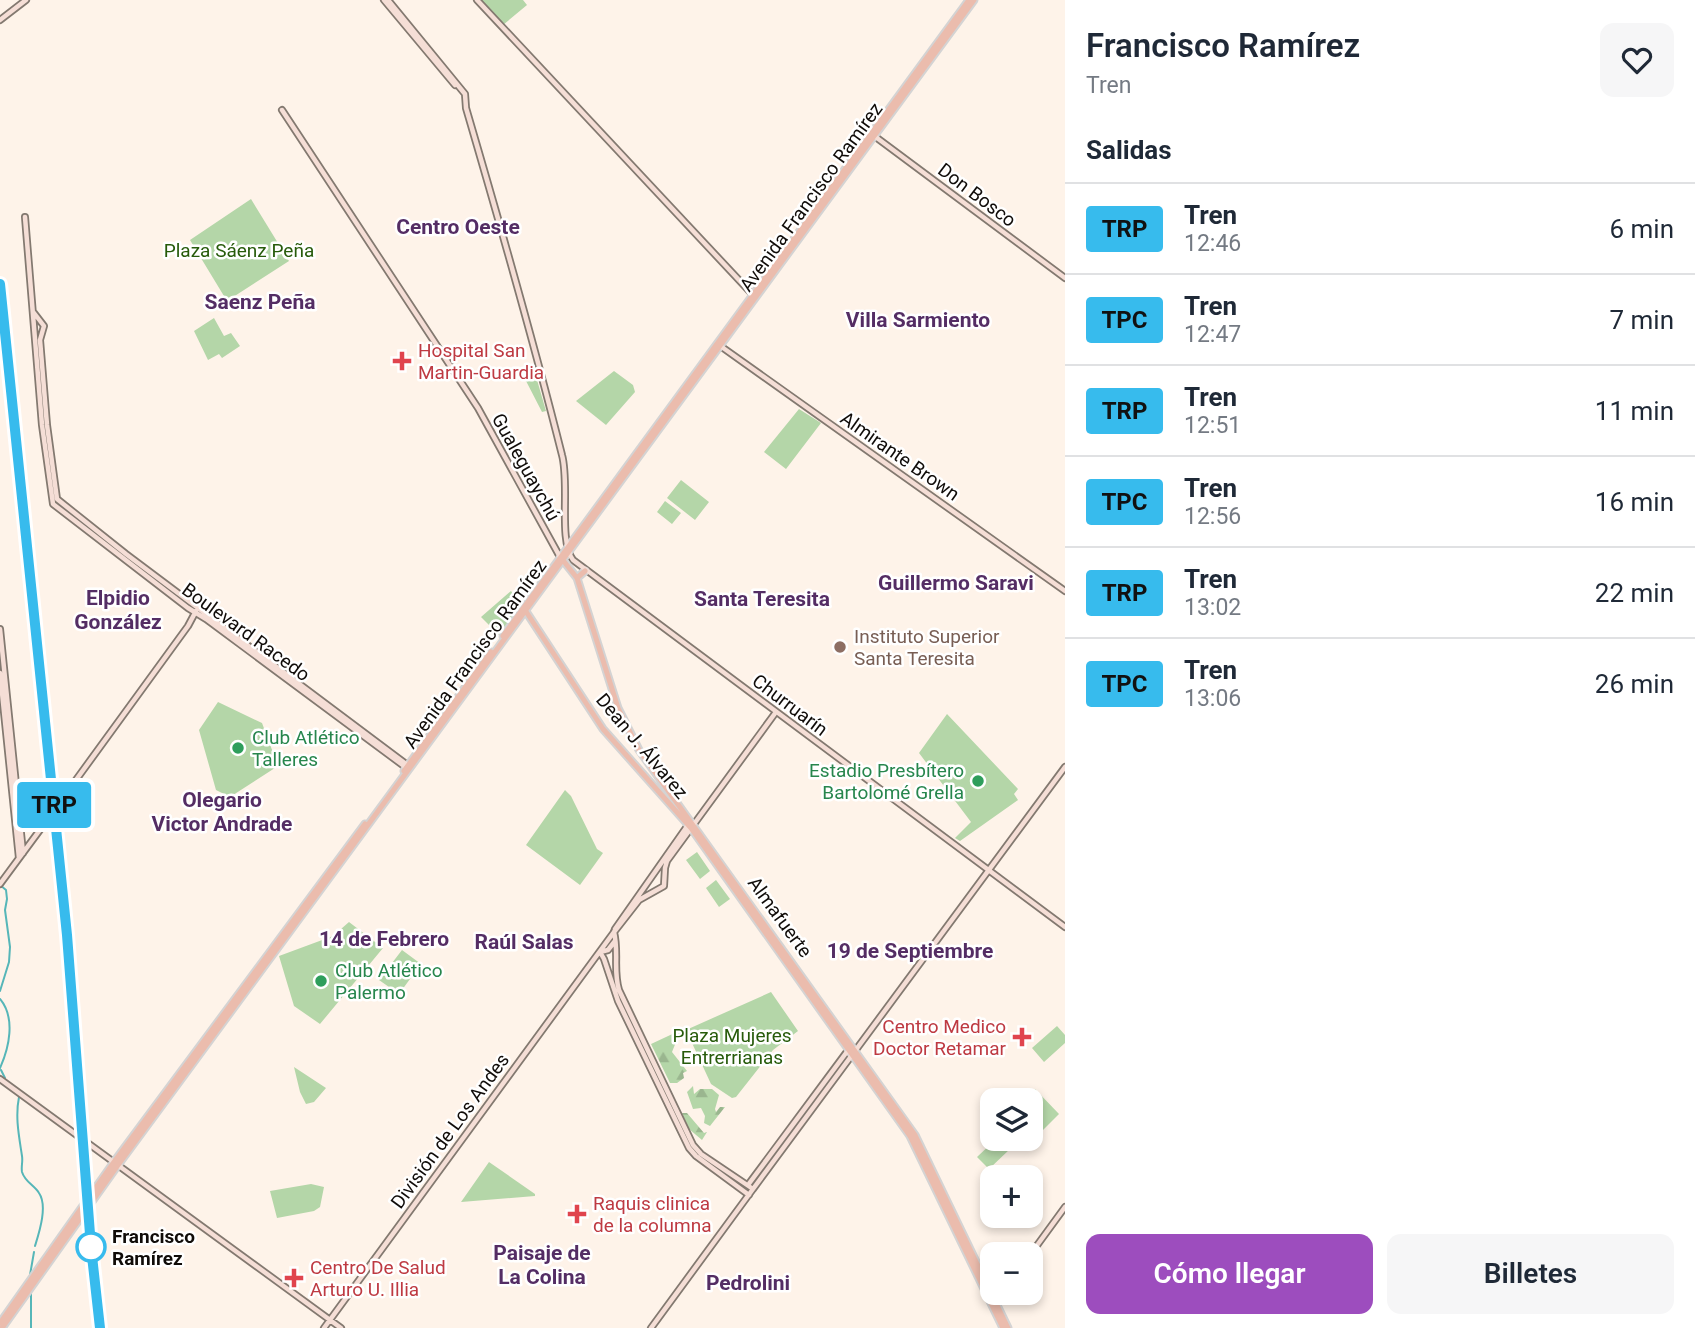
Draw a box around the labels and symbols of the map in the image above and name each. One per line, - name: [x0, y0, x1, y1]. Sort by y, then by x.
- street label: Avenida Francisco Ramírez: [735, 98, 887, 296]
- street label: Don Bosco: [933, 158, 1021, 232]
- district label: Centro Oeste: [396, 215, 520, 239]
- park label: Plaza Sáenz Peña: [164, 239, 314, 262]
- district label: Saenz Peña: [205, 290, 315, 314]
- district label: Villa Sarmiento: [846, 308, 990, 332]
- place label: Hospital San Martin-Guardia: [418, 339, 544, 384]
- marker: Hospital San Martin-Guardia: [392, 351, 412, 371]
- street label: Almirante Brown: [836, 406, 964, 506]
- street label: Gualeguaychú: [487, 409, 565, 525]
- street label: Avenida Francisco Ramírez: [399, 555, 551, 753]
- district label: Guillermo Saravi: [878, 571, 1034, 595]
- street label: Boulevard Racedo: [178, 578, 314, 686]
- district label: Elpidio González: [74, 586, 162, 634]
- district label: Santa Teresita: [694, 587, 830, 611]
- place label: Instituto Superior Santa Teresita: [854, 625, 1000, 670]
- marker: Instituto Superior Santa Teresita: [832, 639, 848, 655]
- street label: Churruarín: [748, 669, 832, 741]
- street label: Dean J. Álvarez: [591, 689, 693, 803]
- place label: Club Atlético Talleres: [252, 726, 360, 771]
- marker: Club Atlético Talleres: [230, 740, 246, 756]
- place label: Estadio Presbítero Bartolomé Grella: [809, 759, 964, 804]
- marker: Estadio Presbítero Bartolomé Grella: [970, 773, 986, 789]
- line badge: TRP: [14, 782, 94, 828]
- district label: Olegario Victor Andrade: [152, 788, 292, 836]
- street label: Almafuerte: [743, 872, 817, 962]
- district label: 14 de Febrero: [319, 927, 449, 951]
- district label: Raúl Salas: [475, 930, 574, 954]
- district label: 19 de Septiembre: [827, 939, 993, 963]
- place label: Club Atlético Palermo: [335, 959, 443, 1004]
- marker: Club Atlético Palermo: [313, 973, 329, 989]
- place label: Centro Medico Doctor Retamar: [873, 1015, 1007, 1060]
- park label: Plaza Mujeres Entrerrianas: [672, 1024, 792, 1069]
- marker: Centro Medico Doctor Retamar: [1012, 1027, 1032, 1047]
- street label: División de Los Andes: [386, 1049, 514, 1213]
- place label: Raquis clinica de la columna: [593, 1192, 712, 1237]
- marker: Raquis clinica de la columna: [567, 1204, 587, 1224]
- place label: Francisco Ramírez: [112, 1225, 195, 1270]
- marker: Francisco Ramírez: [76, 1232, 106, 1262]
- district label: Paisaje de La Colina: [493, 1241, 591, 1289]
- place label: Centro De Salud Arturo U. Illia: [310, 1256, 446, 1301]
- marker: Centro De Salud Arturo U. Illia: [284, 1268, 304, 1288]
- district label: Pedrolini: [706, 1271, 790, 1295]

